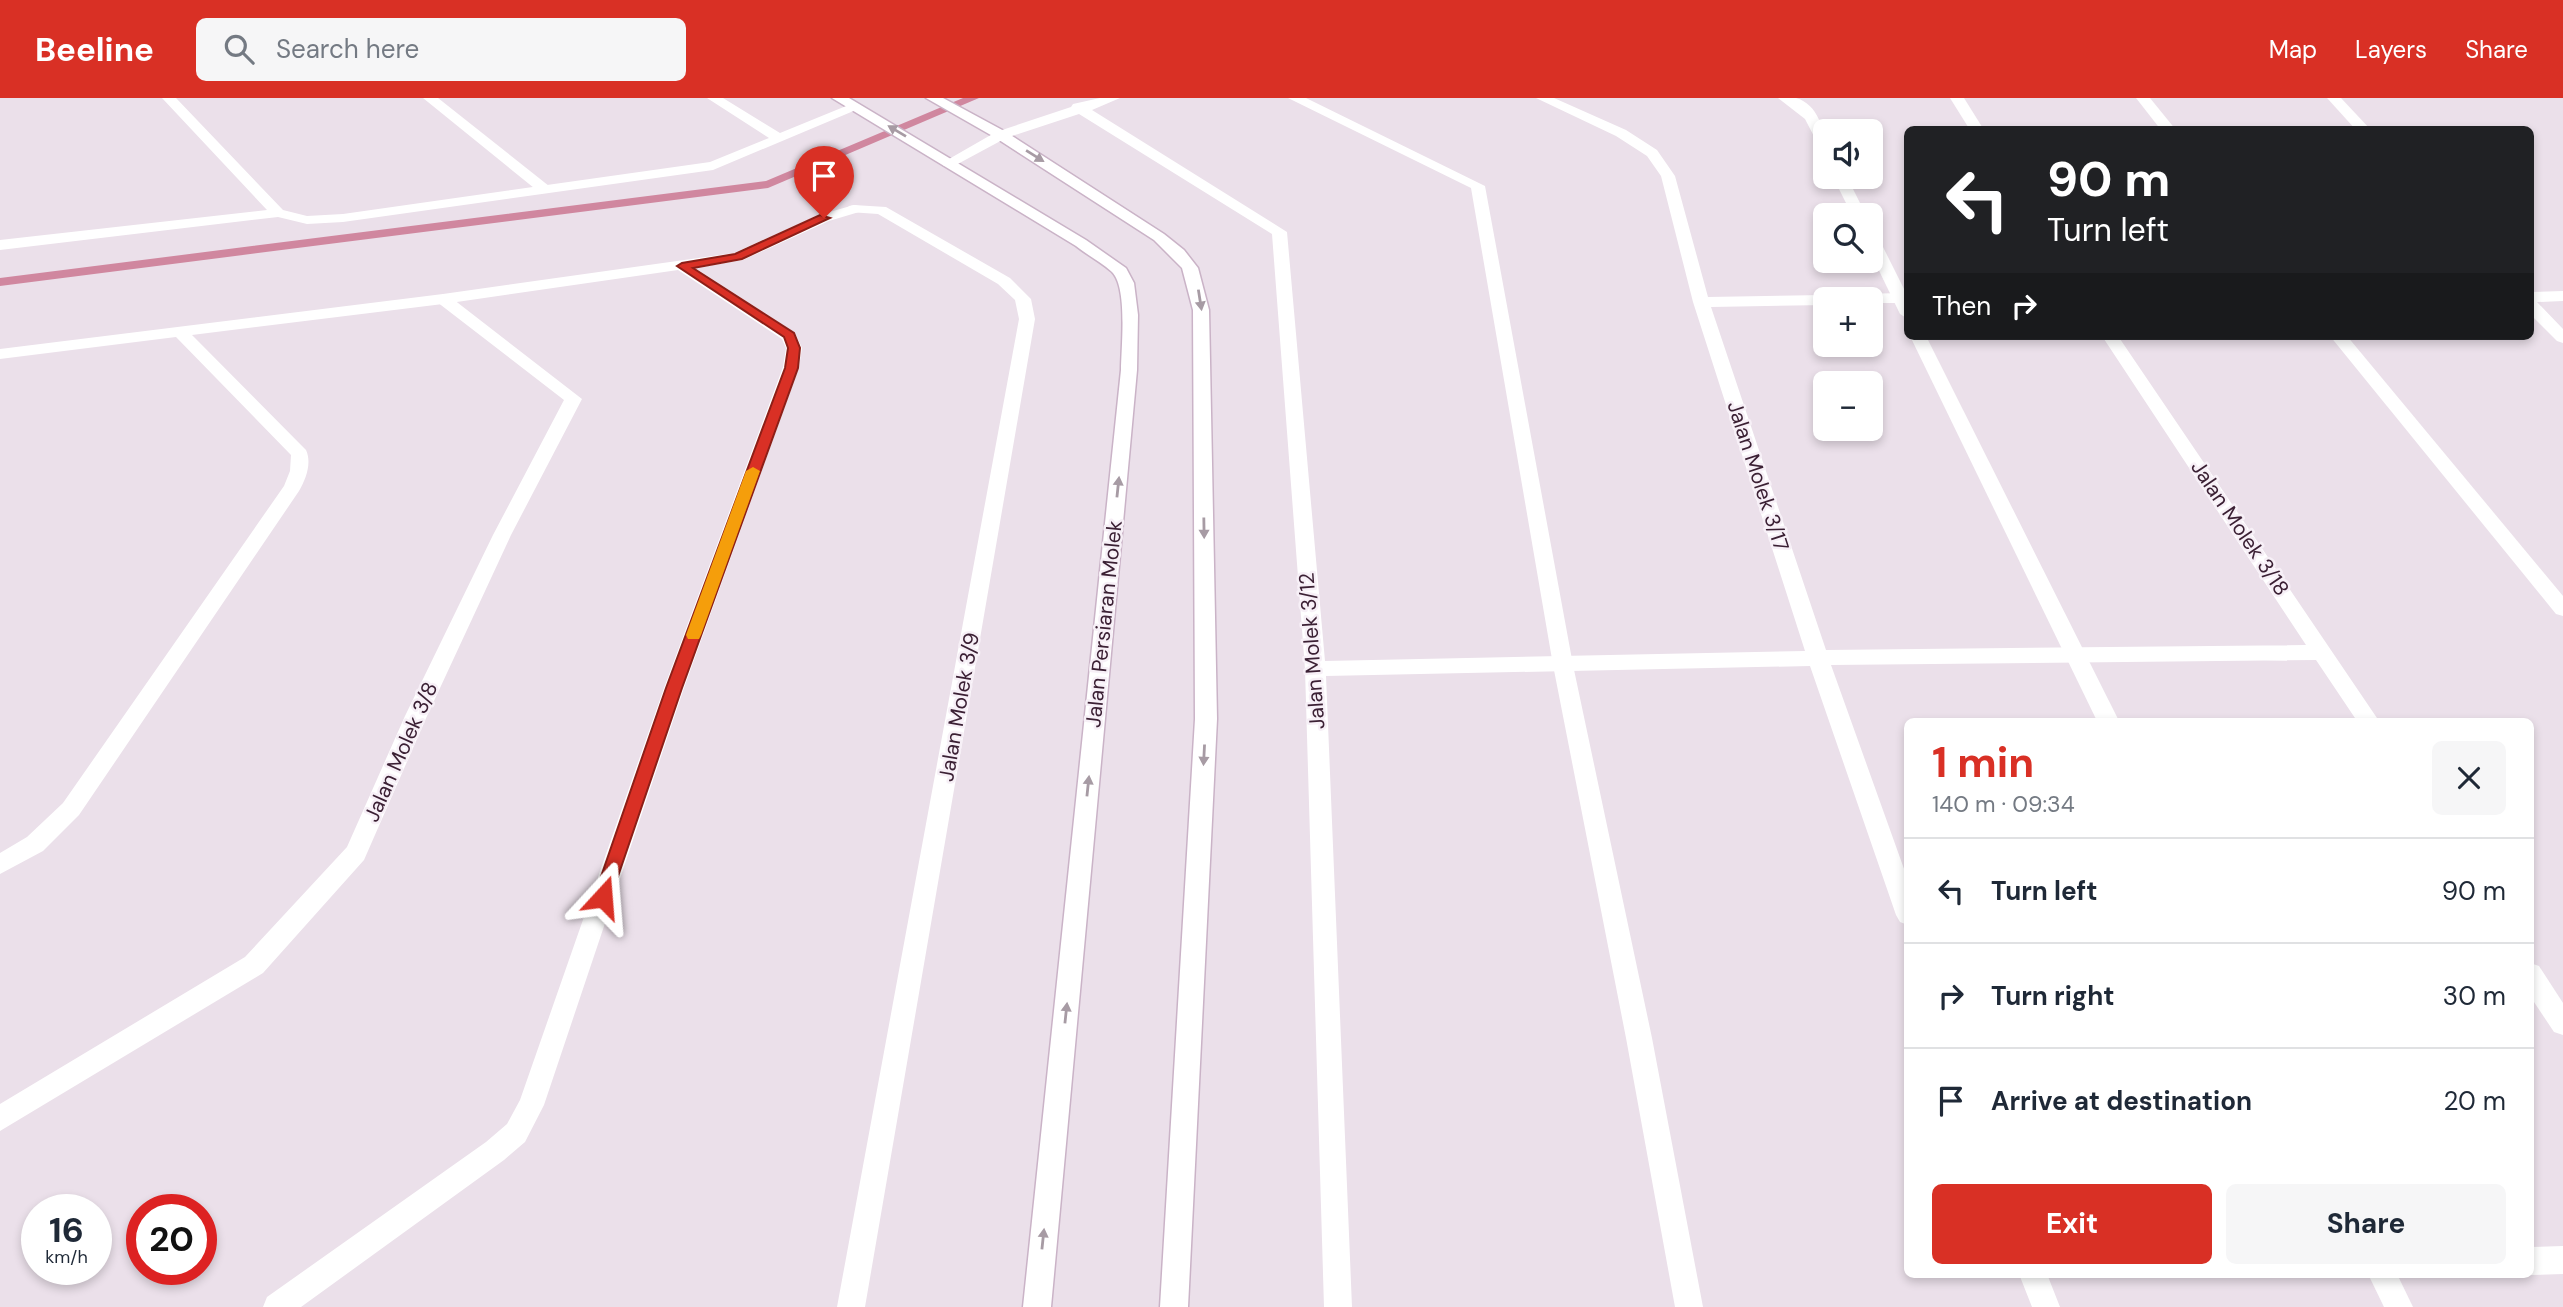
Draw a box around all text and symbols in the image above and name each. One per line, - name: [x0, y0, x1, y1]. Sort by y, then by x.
- search box: [196, 18, 686, 81]
- text: Beeline: [35, 28, 154, 71]
- icon: search: [220, 30, 258, 68]
- text: Search here: [276, 32, 419, 66]
- text: Map: [2269, 34, 2317, 65]
- text: Layers: [2355, 34, 2427, 65]
- text: Share: [2465, 34, 2528, 65]
- map controls: [1813, 119, 1883, 441]
- button: sound: [1813, 119, 1883, 189]
- one-way arrow: [887, 125, 906, 138]
- pin: [794, 146, 854, 218]
- text: 90 m: [2047, 147, 2170, 211]
- one-way arrow: [1025, 150, 1044, 163]
- icon: left: [1932, 154, 2023, 245]
- icon: arrive: [805, 157, 843, 195]
- button: search: [1813, 203, 1883, 273]
- text: Turn left: [2047, 209, 2169, 251]
- button: +: [1813, 287, 1883, 357]
- icon: right: [2005, 287, 2043, 325]
- one-way arrow: [1194, 289, 1205, 311]
- text: Then: [1932, 289, 1991, 323]
- button: −: [1813, 371, 1883, 441]
- street label: Jalan Molek 3/17: [1721, 397, 1795, 555]
- street label: Jalan Molek 3/18: [2184, 455, 2296, 601]
- one-way arrow: [1112, 476, 1123, 498]
- one-way arrow: [1198, 517, 1210, 539]
- street label: Jalan Persiaran Molek: [1079, 519, 1129, 729]
- street label: Jalan Molek 3/12: [1293, 572, 1331, 730]
- street label: Jalan Molek 3/9: [932, 630, 986, 784]
- street label: Jalan Molek 3/8: [358, 678, 444, 826]
- text: 1 min: [1932, 735, 2034, 790]
- button: close: [2432, 741, 2506, 815]
- one-way arrow: [1198, 744, 1209, 766]
- one-way arrow: [1083, 775, 1094, 797]
- text: 140 m · 09:34: [1932, 789, 2075, 819]
- position arrow: [566, 860, 640, 934]
- icon: left: [1932, 872, 1970, 910]
- text: Turn left: [1991, 874, 2098, 908]
- text: 90 m: [2442, 874, 2506, 908]
- icon: right: [1932, 977, 1970, 1015]
- text: Turn right: [1991, 979, 2115, 1013]
- text: 30 m: [2443, 979, 2506, 1013]
- one-way arrow: [1061, 1001, 1072, 1023]
- icon: arrive: [1932, 1082, 1970, 1120]
- text: Arrive at destination: [1991, 1084, 2252, 1118]
- text: 20 m: [2443, 1084, 2506, 1118]
- button: Exit: [1932, 1184, 2212, 1264]
- button: Share: [2226, 1184, 2506, 1264]
- speed limit sign: 20: [126, 1194, 217, 1285]
- text: 16: [49, 1207, 84, 1253]
- one-way arrow: [1038, 1228, 1049, 1250]
- text: km/h: [45, 1245, 88, 1269]

